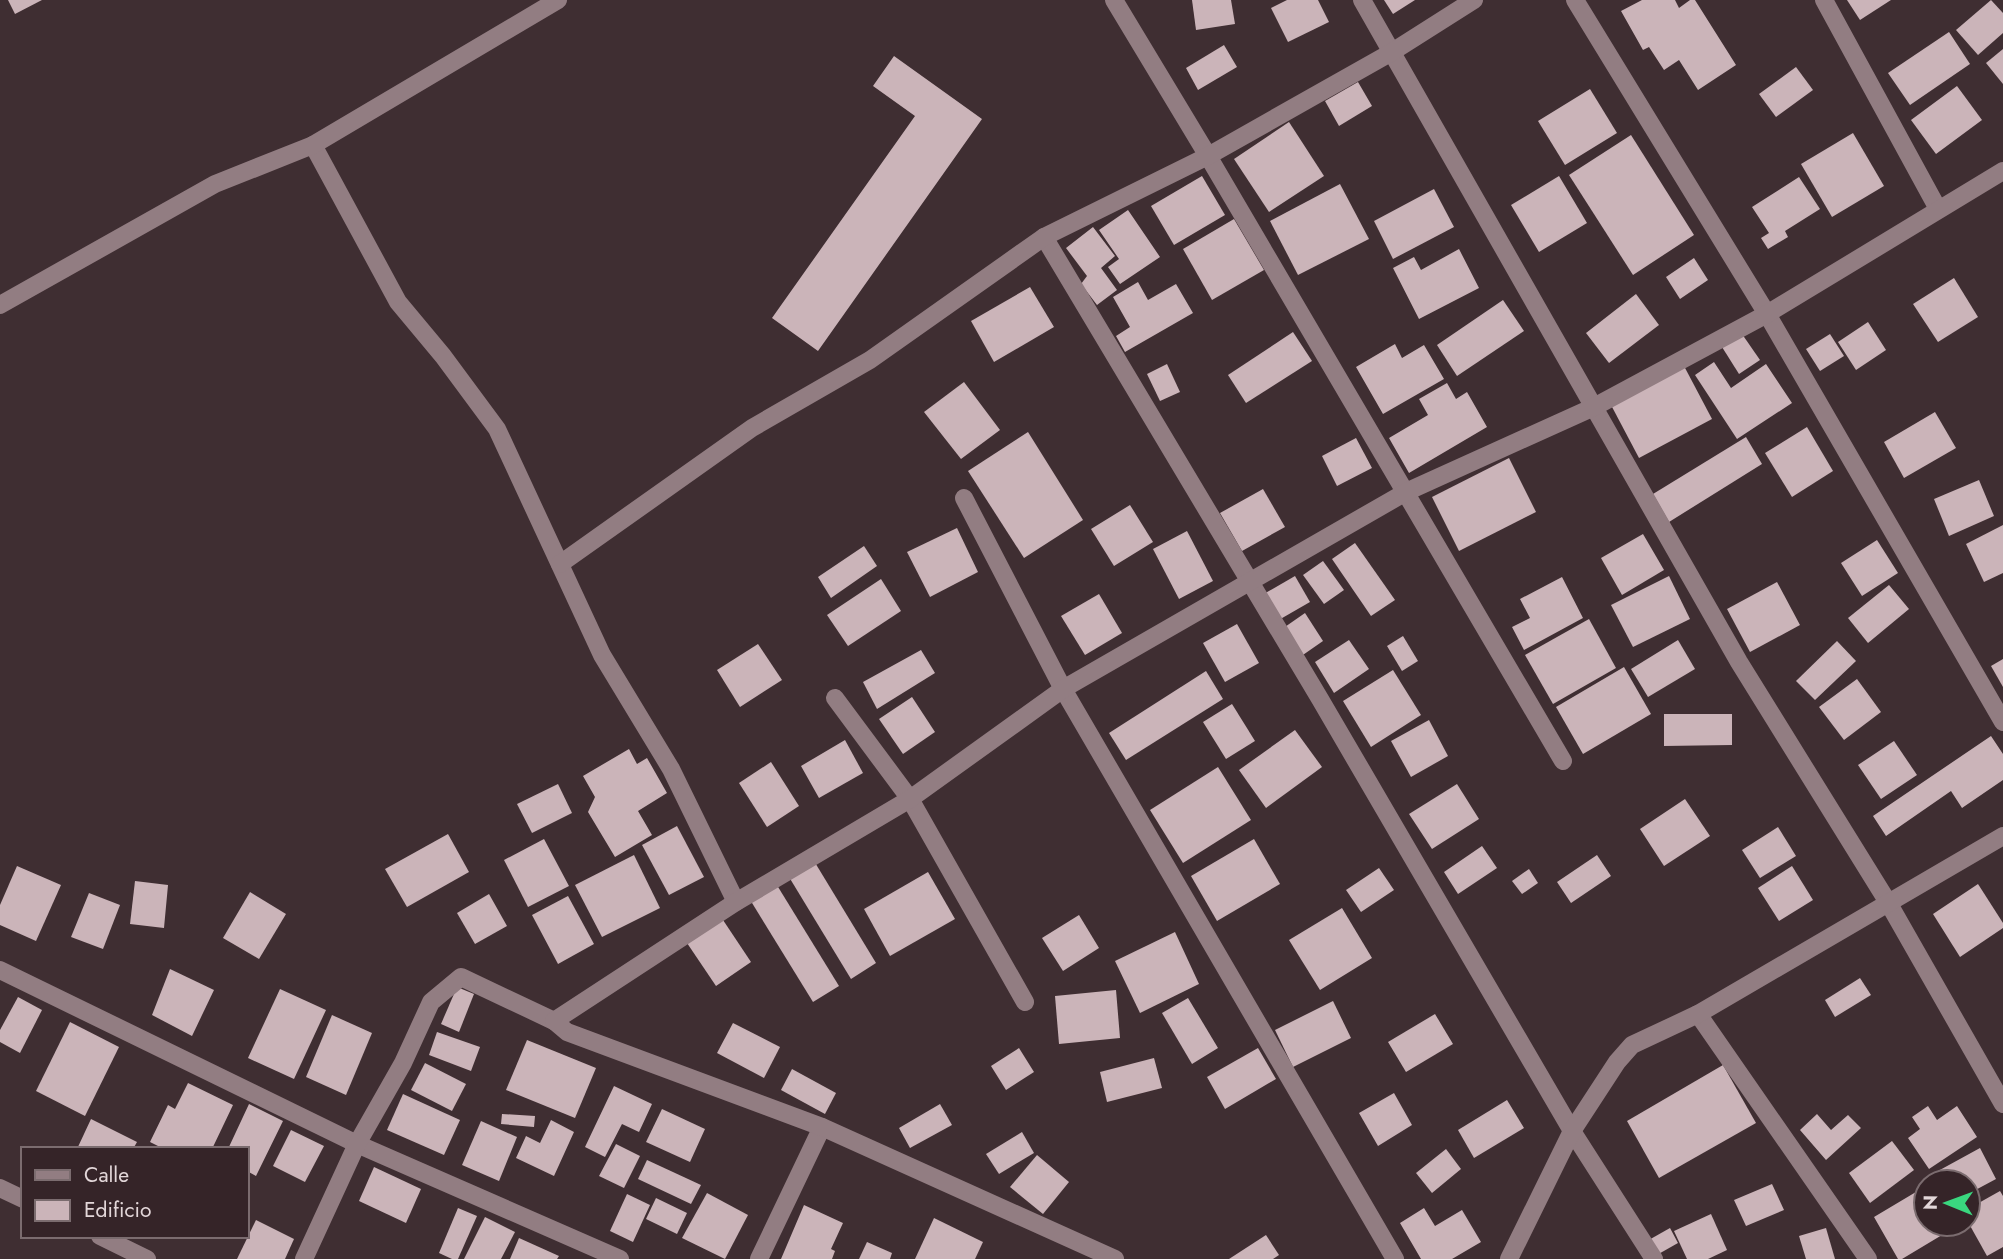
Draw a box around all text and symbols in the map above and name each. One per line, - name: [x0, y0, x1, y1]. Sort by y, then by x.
- legend: [21, 1147, 248, 1238]
- text: Calle: [84, 1160, 129, 1190]
- north arrow: [1912, 1168, 1982, 1238]
- text: Edificio: [84, 1195, 151, 1225]
- text: N: [1917, 1195, 1944, 1210]

